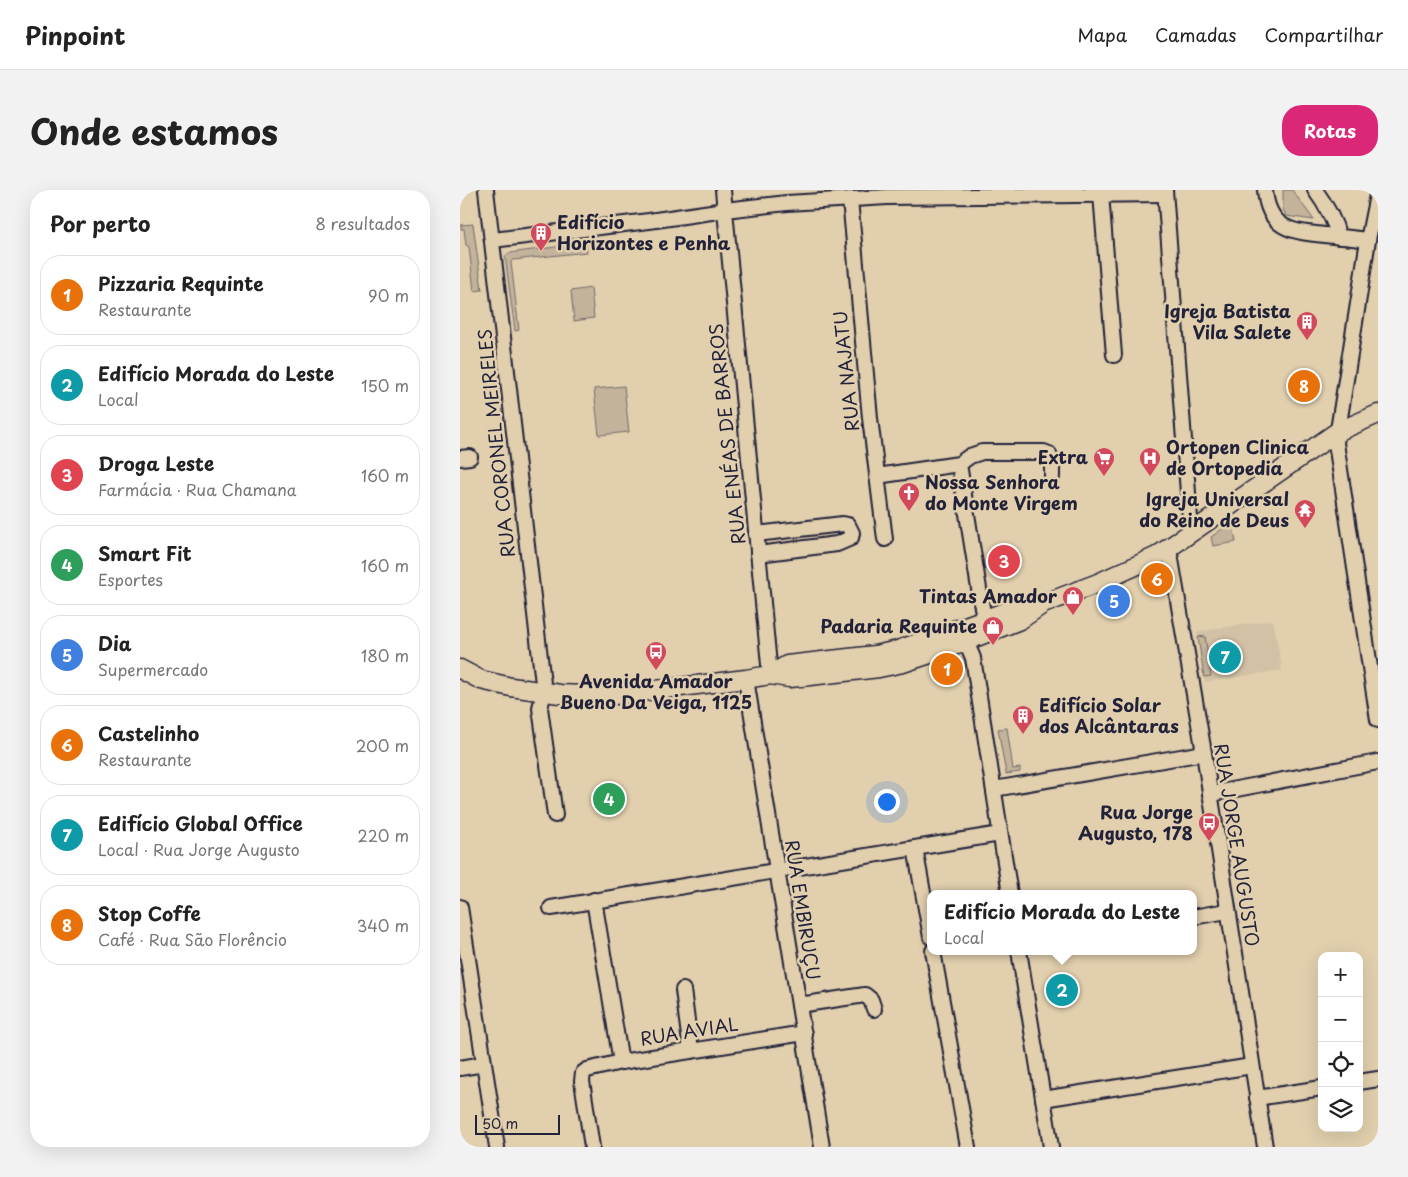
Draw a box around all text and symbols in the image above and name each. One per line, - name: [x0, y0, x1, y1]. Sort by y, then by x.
- text: Pinpoint: [25, 17, 126, 53]
- text: Mapa: [1077, 21, 1127, 48]
- text: Camadas: [1155, 21, 1237, 48]
- text: Compartilhar: [1265, 21, 1383, 48]
- text: Onde estamos: [30, 104, 278, 157]
- button: Rotas: [1282, 105, 1378, 156]
- text: Por perto: [50, 207, 150, 239]
- place label: Edifício Horizontes e Penha: [557, 208, 731, 256]
- text: 8 resultados: [315, 211, 410, 235]
- building icon: Edifício Horizontes e Penha: [529, 221, 553, 252]
- text: Pizzaria Requinte: [98, 269, 264, 297]
- text: 1: [63, 283, 71, 307]
- text: 90 m: [368, 283, 409, 307]
- text: Restaurante: [98, 297, 192, 321]
- place label: Igreja Batista Vila Salete: [1164, 297, 1291, 345]
- street label: RUA NAJATU: [826, 309, 865, 433]
- building icon: Igreja Batista Vila Salete: [1295, 310, 1319, 341]
- street label: RUA ENÉAS DE BARROS: [701, 322, 752, 546]
- street label: RUA CORONEL MEIRELES: [470, 327, 521, 559]
- text: Edifício Morada do Leste: [98, 359, 334, 387]
- pin: 8: [1288, 367, 1320, 405]
- text: 2: [61, 373, 73, 397]
- text: 150 m: [361, 373, 409, 397]
- text: Local: [98, 387, 139, 411]
- place label: Ortopen Clinica de Ortopedia: [1166, 433, 1309, 481]
- place label: Extra: [1038, 443, 1089, 470]
- supermarket icon: Extra: [1092, 446, 1116, 477]
- hospital icon: Ortopen Clinica de Ortopedia: [1138, 446, 1162, 477]
- text: Droga Leste: [98, 449, 214, 477]
- text: 3: [62, 463, 72, 487]
- text: 160 m: [361, 463, 409, 487]
- place label: Nossa Senhora do Monte Virgem: [925, 468, 1078, 516]
- text: Farmácia · Rua Chamana: [98, 477, 296, 501]
- church icon: Nossa Senhora do Monte Virgem: [897, 481, 921, 512]
- place label: Igreja Universal do Reino de Deus: [1139, 485, 1289, 533]
- temple icon: Igreja Universal do Reino de Deus: [1293, 498, 1317, 529]
- text: Smart Fit: [98, 539, 192, 567]
- pin: 3: [988, 542, 1020, 580]
- text: 4: [62, 553, 72, 577]
- text: 160 m: [361, 553, 409, 577]
- pin: 6: [1141, 560, 1173, 598]
- text: Esportes: [98, 567, 163, 591]
- place label: Tintas Amador: [919, 582, 1058, 609]
- pin: 5: [1098, 582, 1130, 620]
- shop icon: Tintas Amador: [1061, 585, 1085, 616]
- place label: Padaria Requinte: [820, 612, 977, 639]
- shop icon: Padaria Requinte: [981, 615, 1005, 646]
- text: Dia: [98, 629, 132, 657]
- pin: 7: [1209, 638, 1241, 676]
- bus stop icon: Avenida Amador Bueno Da Veiga, 1125: [644, 640, 668, 671]
- text: 5: [62, 643, 72, 667]
- text: 180 m: [361, 643, 409, 667]
- pin: 1: [931, 650, 963, 688]
- text: Supermercado: [98, 657, 208, 681]
- place label: Avenida Amador Bueno Da Veiga, 1125: [560, 667, 752, 715]
- place label: Edifício Solar dos Alcântaras: [1039, 691, 1179, 739]
- building icon: Edifício Solar dos Alcântaras: [1011, 704, 1035, 735]
- text: Castelinho: [98, 719, 199, 747]
- text: 6: [61, 733, 73, 757]
- text: 200 m: [356, 733, 409, 757]
- street label: RUA JORGE AUGUSTO: [1208, 741, 1267, 948]
- text: Restaurante: [98, 747, 192, 771]
- pin: 4: [593, 780, 625, 818]
- your location: [874, 789, 900, 815]
- place label: Rua Jorge Augusto, 178: [1078, 798, 1193, 846]
- text: Edifício Global Office: [98, 809, 303, 837]
- bus stop icon: Rua Jorge Augusto, 178: [1197, 811, 1221, 842]
- text: 7: [62, 823, 72, 847]
- text: 220 m: [358, 823, 409, 847]
- text: Local · Rua Jorge Augusto: [98, 837, 300, 861]
- street label: RUA EMBIRUÇU: [779, 838, 828, 982]
- popup: [927, 890, 1197, 955]
- text: Edifício Morada do Leste: [944, 897, 1180, 925]
- text: Stop Coffe: [98, 899, 201, 927]
- text: 8: [62, 913, 72, 937]
- text: 340 m: [357, 913, 409, 937]
- text: Local: [944, 925, 984, 949]
- text: Café · Rua São Florêncio: [98, 927, 287, 951]
- map controls: [1318, 952, 1363, 1132]
- button: +: [1318, 952, 1363, 997]
- pin: 2: [1046, 971, 1078, 1009]
- button: −: [1318, 997, 1363, 1042]
- street label: RUA AVIAL: [638, 1009, 740, 1052]
- button: locate: [1318, 1042, 1363, 1087]
- button: layers: [1318, 1087, 1363, 1132]
- scale bar: [475, 1112, 560, 1135]
- text: 50 m: [482, 1113, 518, 1134]

